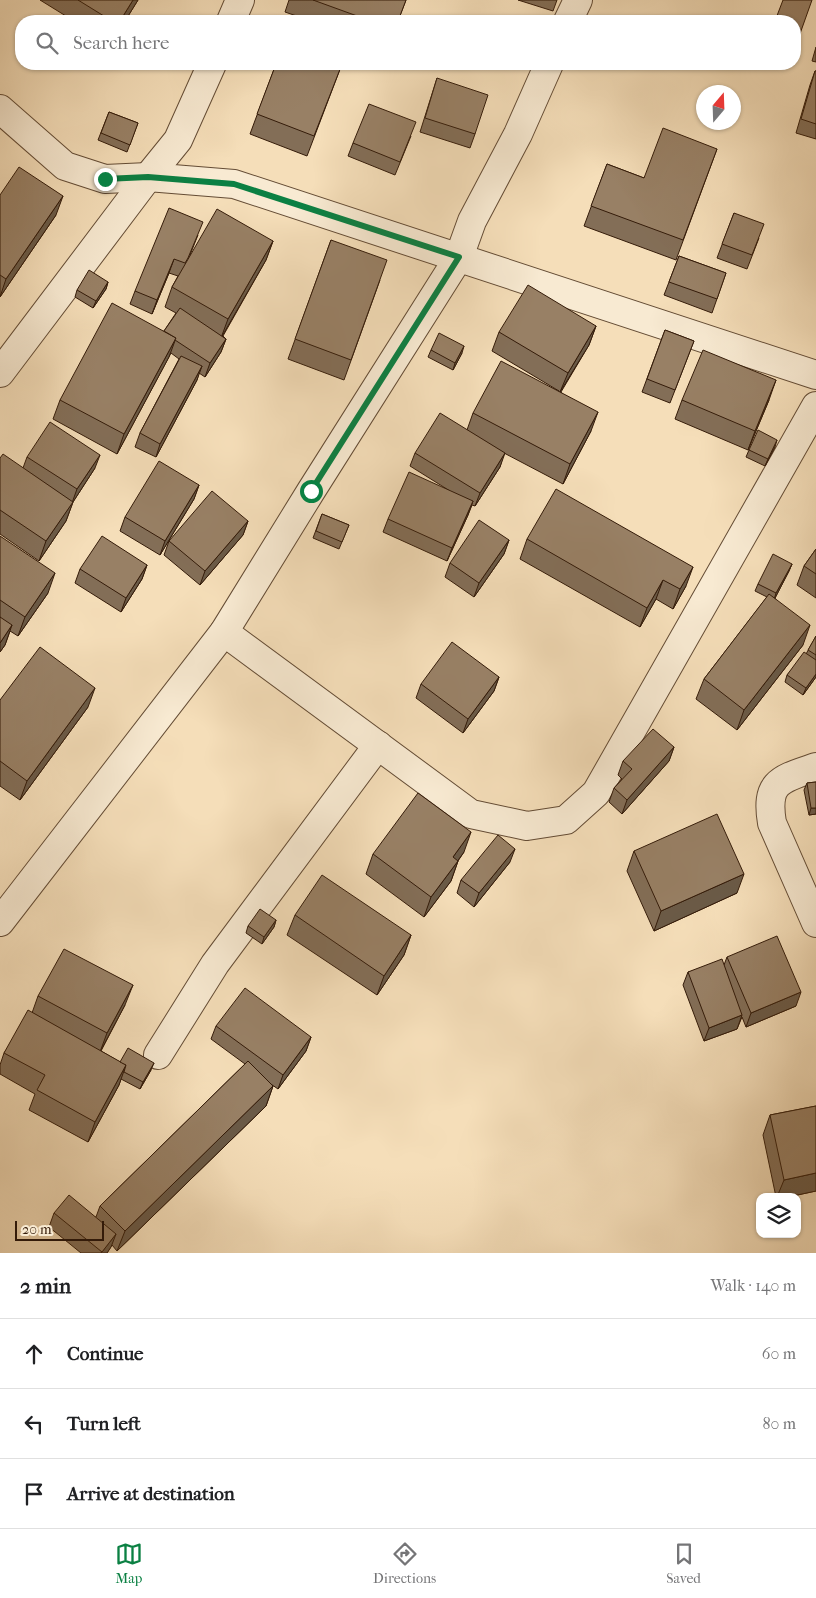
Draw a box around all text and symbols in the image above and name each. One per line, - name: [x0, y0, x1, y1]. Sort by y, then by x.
- search box: [15, 15, 801, 70]
- icon: search: [33, 29, 61, 57]
- text: Search here: [73, 32, 169, 54]
- north arrow: [696, 85, 741, 130]
- route end: [94, 168, 117, 191]
- route start: [300, 480, 323, 503]
- map controls: [756, 1193, 801, 1238]
- button: layers: [756, 1193, 801, 1238]
- scale bar: [15, 1218, 104, 1241]
- text: 20 m: [22, 1221, 52, 1238]
- text: 2 min: [20, 1274, 71, 1298]
- text: Walk · 140 m: [711, 1276, 796, 1295]
- icon: ahead: [20, 1340, 48, 1368]
- text: Continue: [67, 1343, 143, 1365]
- text: 60 m: [762, 1344, 796, 1363]
- icon: left: [20, 1410, 48, 1438]
- text: Turn left: [67, 1413, 141, 1435]
- text: 80 m: [762, 1414, 796, 1433]
- icon: arrive: [20, 1480, 48, 1508]
- text: Arrive at destination: [67, 1483, 235, 1505]
- tab: Map: [115, 1540, 143, 1587]
- tab: Directions: [373, 1540, 436, 1587]
- tab: Saved: [666, 1540, 701, 1587]

